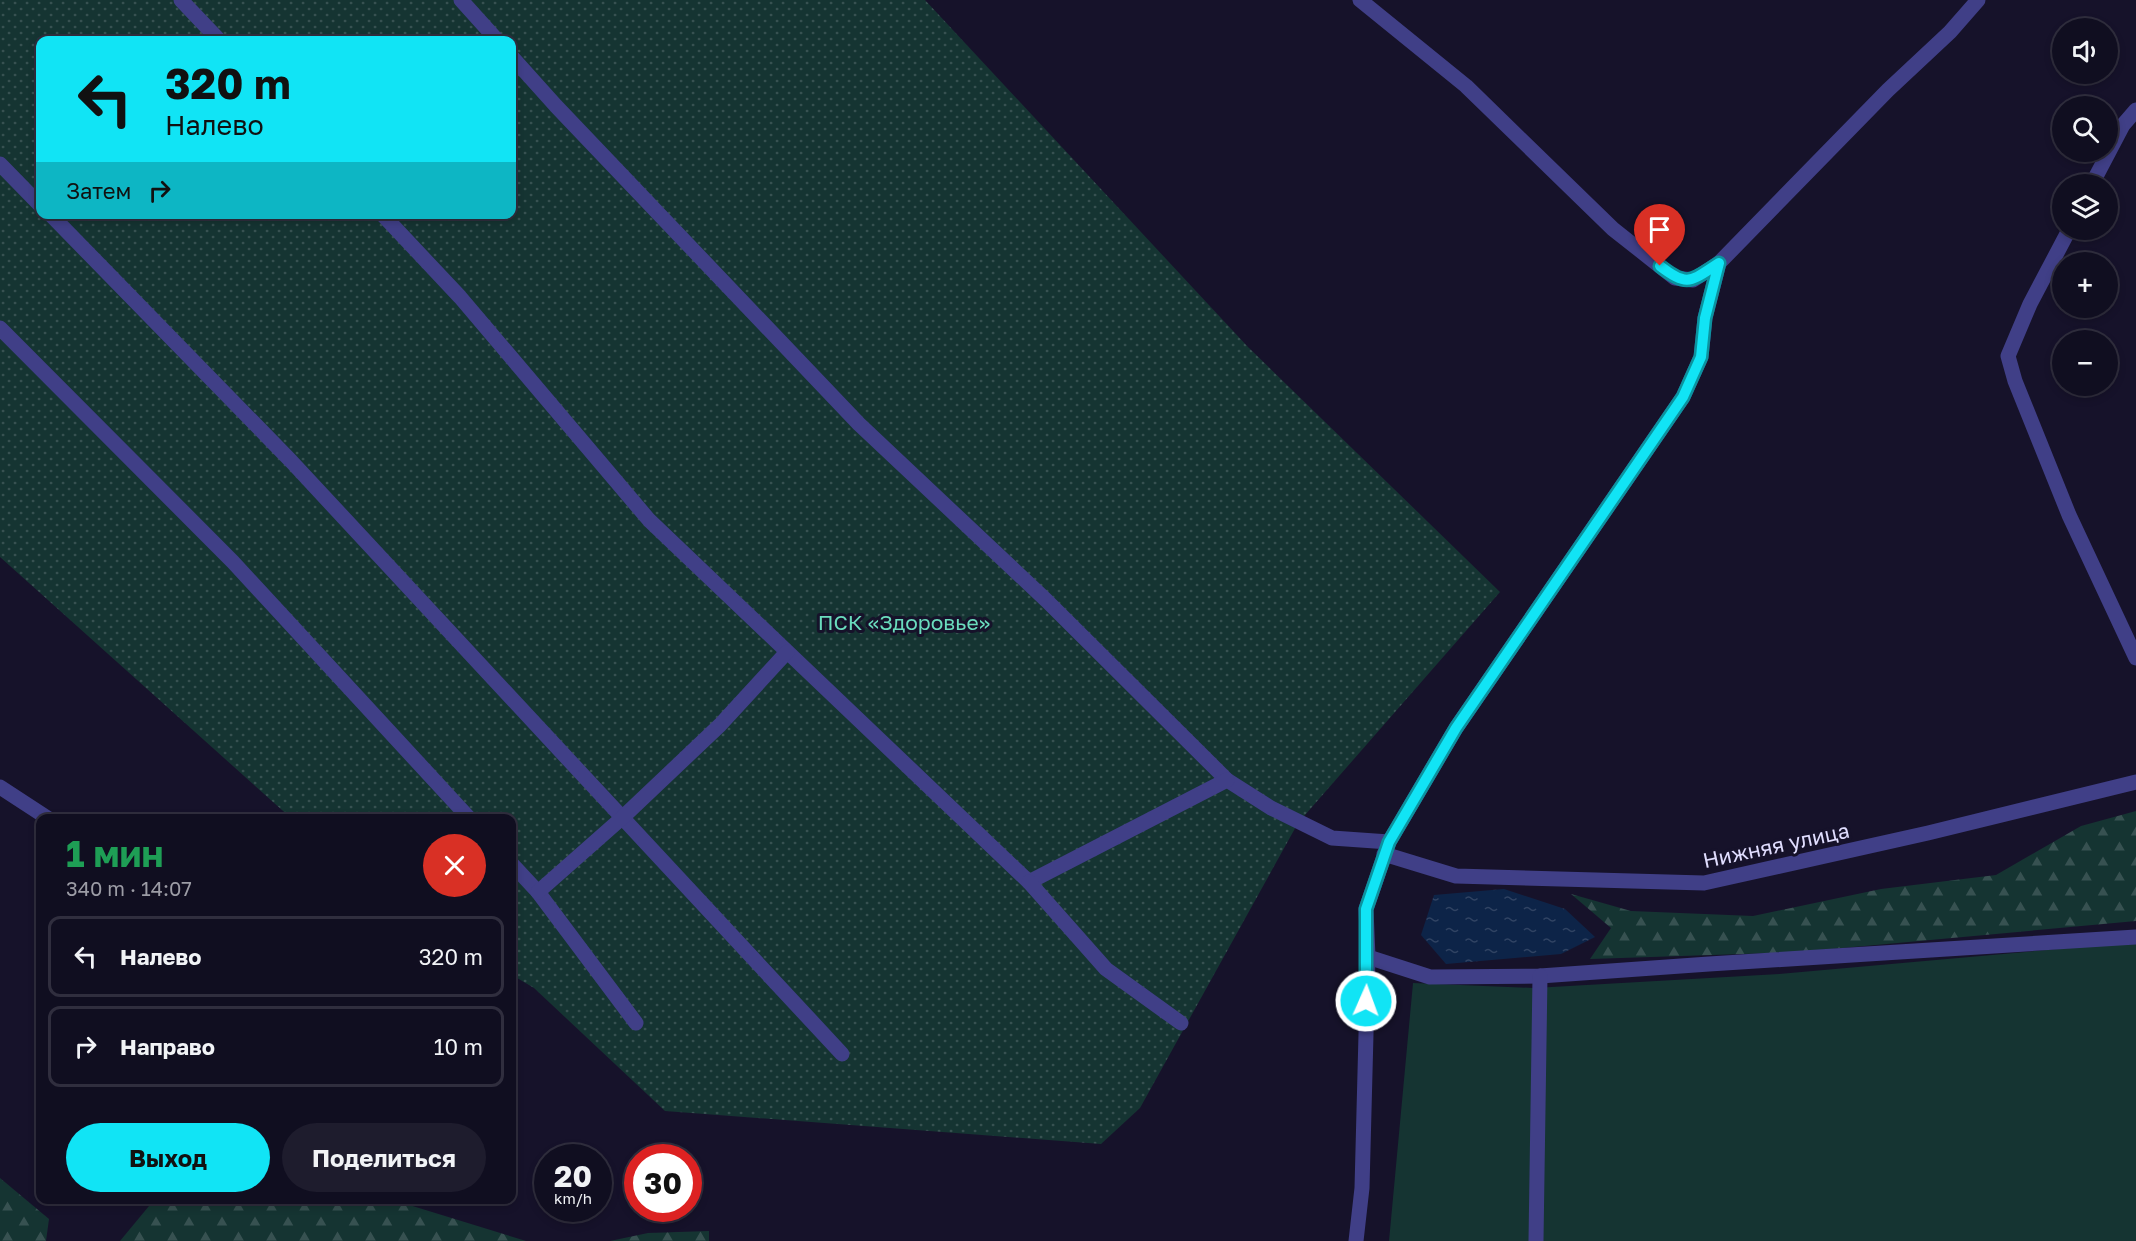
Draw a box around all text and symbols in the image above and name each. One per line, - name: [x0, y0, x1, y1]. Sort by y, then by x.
- map controls: [2052, 18, 2118, 396]
- button: sound: [2052, 18, 2118, 84]
- text: 320 m: [165, 58, 291, 108]
- icon: left: [66, 60, 144, 138]
- button: search: [2052, 96, 2118, 162]
- text: Налево: [165, 109, 264, 141]
- icon: right: [143, 174, 176, 207]
- button: layers: [2052, 174, 2118, 240]
- text: Затем: [66, 177, 131, 204]
- pin: [1634, 204, 1685, 266]
- icon: arrive: [1643, 213, 1676, 246]
- button: +: [2052, 252, 2118, 318]
- button: −: [2052, 330, 2118, 396]
- park label: ПСК «Здоровье»: [818, 609, 990, 635]
- street label: Нижняя улица: [1700, 817, 1852, 873]
- text: 1 мин: [66, 832, 163, 875]
- button: close: [423, 834, 486, 897]
- text: 340 m · 14:07: [66, 876, 192, 900]
- icon: left: [69, 940, 102, 973]
- text: Налево: [120, 943, 202, 970]
- text: 320 m: [419, 943, 483, 970]
- position arrow: [1334, 969, 1398, 1033]
- icon: right: [69, 1030, 102, 1063]
- text: Направо: [120, 1033, 215, 1060]
- text: 10 m: [434, 1033, 483, 1060]
- button: Выход: [66, 1123, 270, 1192]
- button: Поделиться: [282, 1123, 486, 1192]
- speed limit sign: 30: [624, 1144, 702, 1222]
- text: 20: [554, 1158, 592, 1194]
- text: km/h: [554, 1189, 592, 1207]

